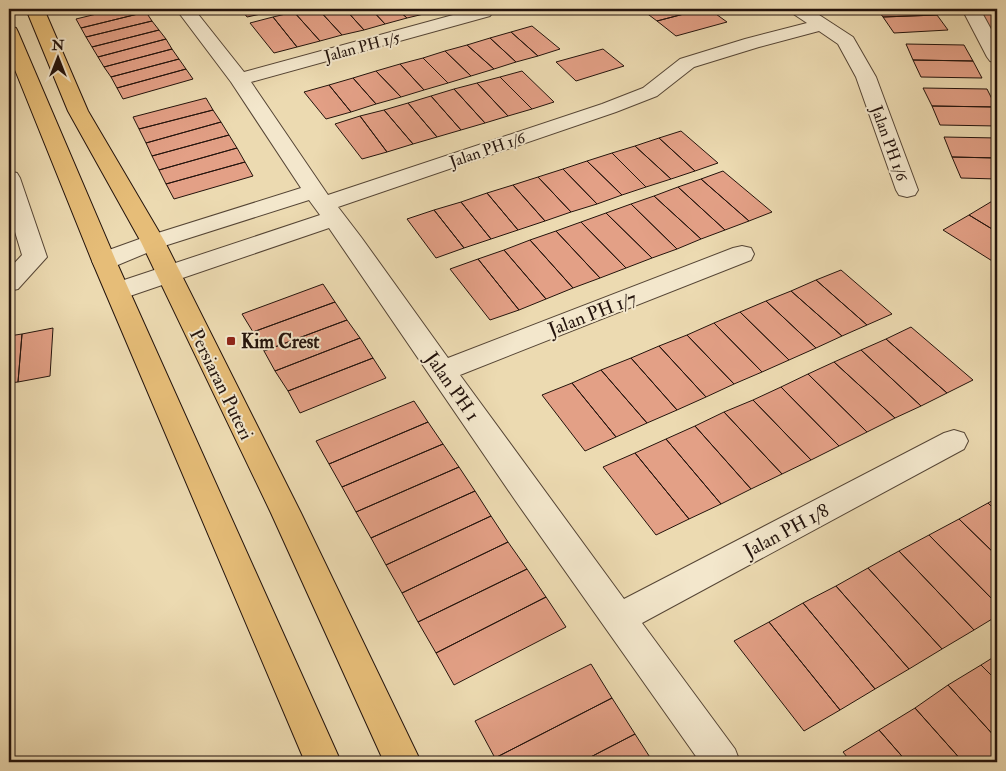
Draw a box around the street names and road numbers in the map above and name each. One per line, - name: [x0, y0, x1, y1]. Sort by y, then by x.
- street label: Jalan PH 1/5: [321, 27, 403, 68]
- street label: Jalan PH 1/6: [865, 102, 912, 185]
- street label: Jalan PH 1/6: [446, 127, 529, 173]
- street label: Jalan PH 1/7: [544, 286, 640, 342]
- street label: Persiaran Puteri: [184, 325, 258, 444]
- street label: Jalan PH 1: [419, 346, 485, 426]
- street label: Jalan PH 1/8: [739, 498, 833, 564]

